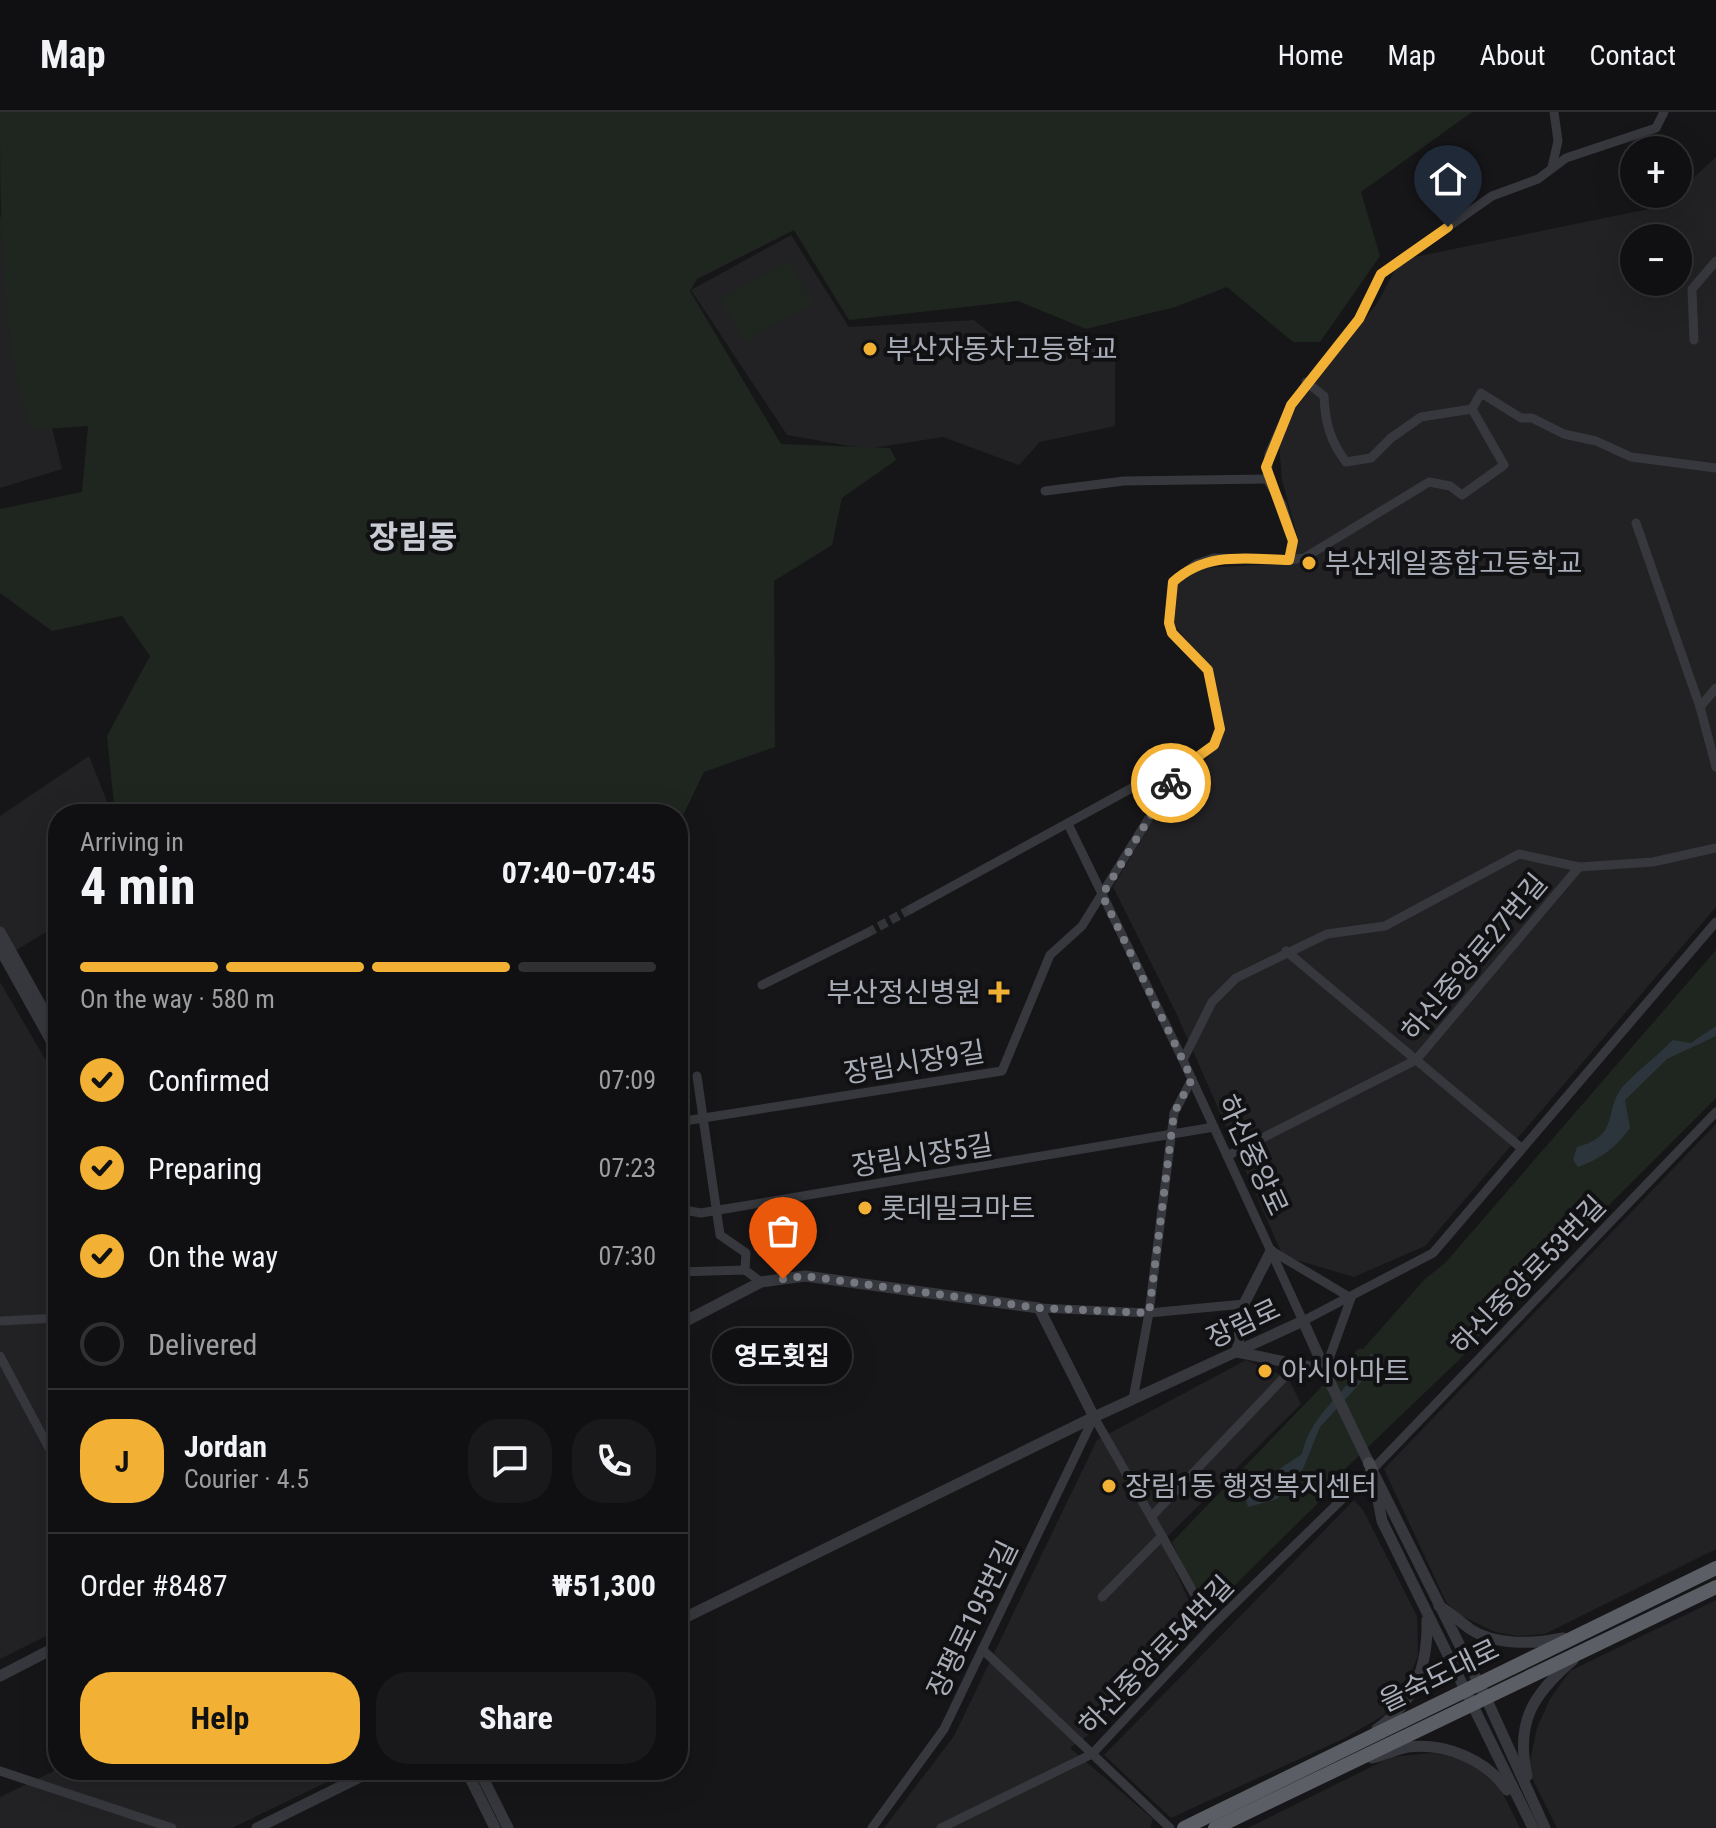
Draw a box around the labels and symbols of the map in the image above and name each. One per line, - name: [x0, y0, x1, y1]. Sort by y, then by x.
- pin: [1414, 145, 1482, 227]
- place label: 부산자동차고등학교: [886, 333, 1118, 366]
- marker: 부산자동차고등학교: [861, 340, 879, 358]
- district label: 장림동: [369, 518, 457, 556]
- place label: 부산제일종합고등학교: [1325, 547, 1583, 580]
- marker: 부산제일종합고등학교: [1300, 554, 1318, 572]
- courier: [1131, 743, 1211, 823]
- street label: 하신중앙로27번길: [1395, 867, 1554, 1048]
- place label: 부산정신병원: [826, 976, 981, 1009]
- marker: 부산정신병원: [988, 981, 1010, 1003]
- street label: 장림시장9길: [841, 1035, 987, 1090]
- street label: 하신중앙로: [1210, 1090, 1295, 1221]
- street label: 장림시장5길: [849, 1128, 995, 1183]
- street label: 하신중앙로53번길: [1444, 1189, 1612, 1362]
- place label: 롯데밀크마트: [881, 1192, 1036, 1225]
- pin: [749, 1197, 817, 1279]
- marker: 롯데밀크마트: [856, 1199, 874, 1217]
- street label: 장림로: [1201, 1292, 1285, 1355]
- callout: 영도횟집: [713, 1327, 853, 1383]
- place label: 아시아마트: [1281, 1355, 1410, 1388]
- marker: 아시아마트: [1256, 1362, 1274, 1380]
- place label: 장림1동 행정복지센터: [1125, 1470, 1377, 1503]
- marker: 장림1동 행정복지센터: [1100, 1477, 1118, 1495]
- street label: 장평로195번길: [920, 1535, 1025, 1703]
- street label: 하신중앙로54번길: [1072, 1569, 1240, 1742]
- street label: 을숙도대로: [1374, 1632, 1504, 1719]

